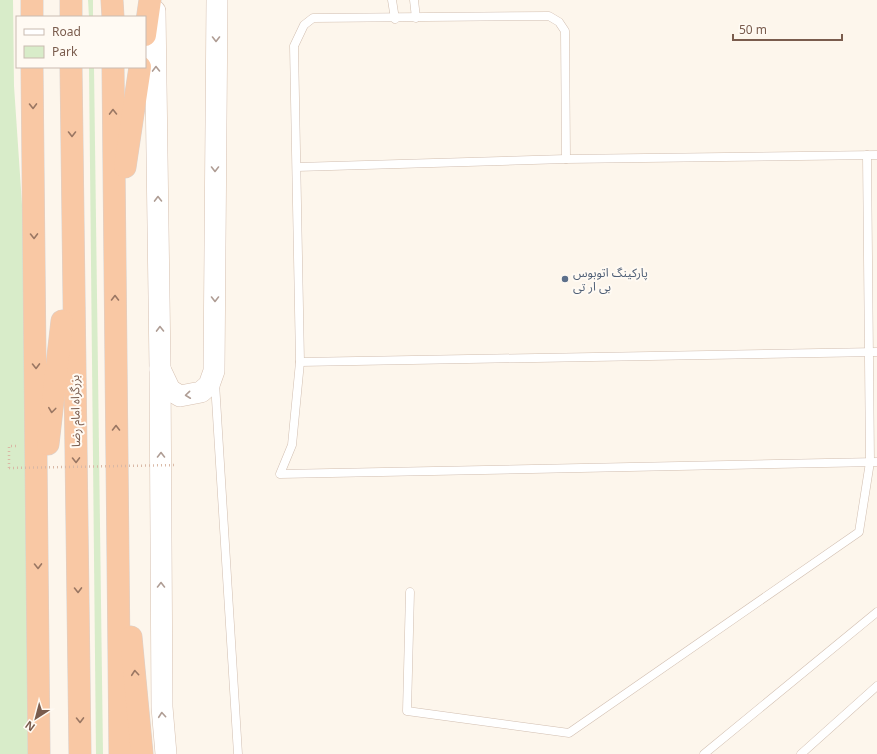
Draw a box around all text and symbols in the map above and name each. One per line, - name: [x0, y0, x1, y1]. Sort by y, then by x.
- legend: [16, 16, 146, 68]
- scale bar: [733, 16, 842, 42]
- text: 50 m: [739, 21, 767, 38]
- text: Road: [52, 23, 81, 40]
- one-way arrow: [212, 36, 220, 42]
- text: Park: [52, 43, 78, 60]
- one-way arrow: [151, 66, 160, 72]
- one-way arrow: [29, 103, 37, 109]
- one-way arrow: [109, 109, 117, 115]
- one-way arrow: [68, 131, 76, 137]
- one-way arrow: [211, 166, 220, 172]
- one-way arrow: [153, 196, 162, 202]
- one-way arrow: [30, 233, 38, 239]
- place label: پارکینگ اتوبوس بی ار تی: [573, 264, 648, 295]
- marker: پارکینگ اتوبوس بی ار تی: [560, 274, 570, 284]
- one-way arrow: [111, 295, 119, 301]
- one-way arrow: [211, 296, 219, 302]
- one-way arrow: [155, 326, 164, 332]
- one-way arrow: [32, 363, 40, 369]
- street label: بزرگراه امام رضا: [66, 375, 85, 447]
- one-way arrow: [185, 390, 191, 399]
- one-way arrow: [48, 407, 57, 413]
- one-way arrow: [112, 425, 120, 431]
- one-way arrow: [156, 452, 165, 458]
- one-way arrow: [72, 457, 80, 463]
- one-way arrow: [34, 563, 42, 569]
- one-way arrow: [157, 582, 165, 588]
- one-way arrow: [74, 587, 82, 593]
- one-way arrow: [130, 670, 139, 676]
- north arrow: [16, 698, 56, 738]
- one-way arrow: [158, 712, 167, 718]
- one-way arrow: [76, 717, 84, 723]
- text: N: [22, 718, 38, 735]

